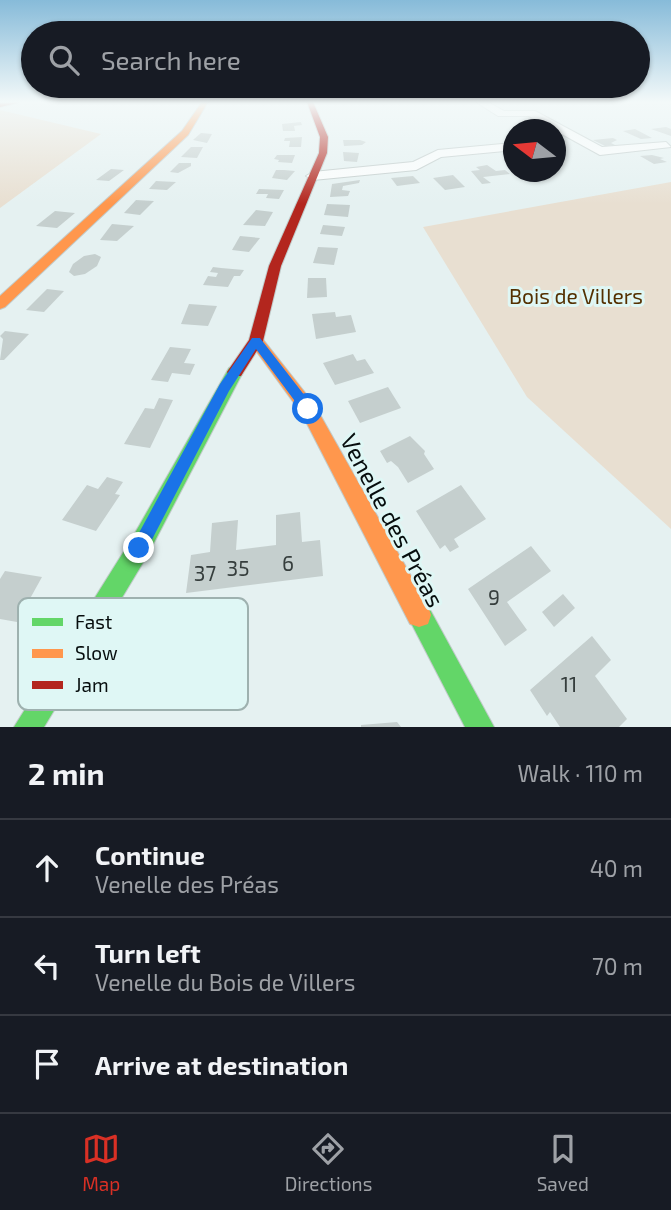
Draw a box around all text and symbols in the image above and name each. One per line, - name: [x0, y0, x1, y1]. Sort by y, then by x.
- search box: [21, 21, 650, 98]
- icon: search: [45, 41, 83, 79]
- text: Search here: [101, 44, 241, 75]
- north arrow: [503, 119, 566, 182]
- park label: Bois de Villers: [509, 283, 643, 308]
- route start: [292, 393, 323, 424]
- street label: Venelle des Préas: [335, 428, 451, 612]
- route end: [123, 532, 154, 563]
- house number: 6: [282, 550, 294, 575]
- house number: 35: [227, 555, 249, 580]
- house number: 37: [194, 560, 216, 585]
- house number: 9: [488, 584, 500, 609]
- legend: [18, 598, 248, 710]
- text: Fast: [75, 610, 112, 633]
- text: Slow: [75, 641, 118, 664]
- house number: 11: [561, 671, 577, 696]
- text: Jam: [75, 673, 109, 696]
- text: 2 min: [28, 755, 105, 791]
- text: Walk · 110 m: [517, 759, 643, 787]
- text: Continue: [95, 839, 205, 870]
- icon: ahead: [28, 849, 66, 887]
- text: 40 m: [590, 854, 643, 882]
- text: Venelle des Préas: [95, 870, 279, 898]
- text: Turn left: [95, 937, 201, 968]
- icon: left: [28, 947, 66, 985]
- text: 70 m: [592, 952, 643, 980]
- text: Venelle du Bois de Villers: [95, 968, 355, 996]
- icon: arrive: [28, 1045, 66, 1083]
- text: Arrive at destination: [95, 1049, 348, 1080]
- tab: Map: [82, 1130, 120, 1195]
- tab: Directions: [285, 1130, 372, 1195]
- tab: Saved: [537, 1130, 589, 1195]

